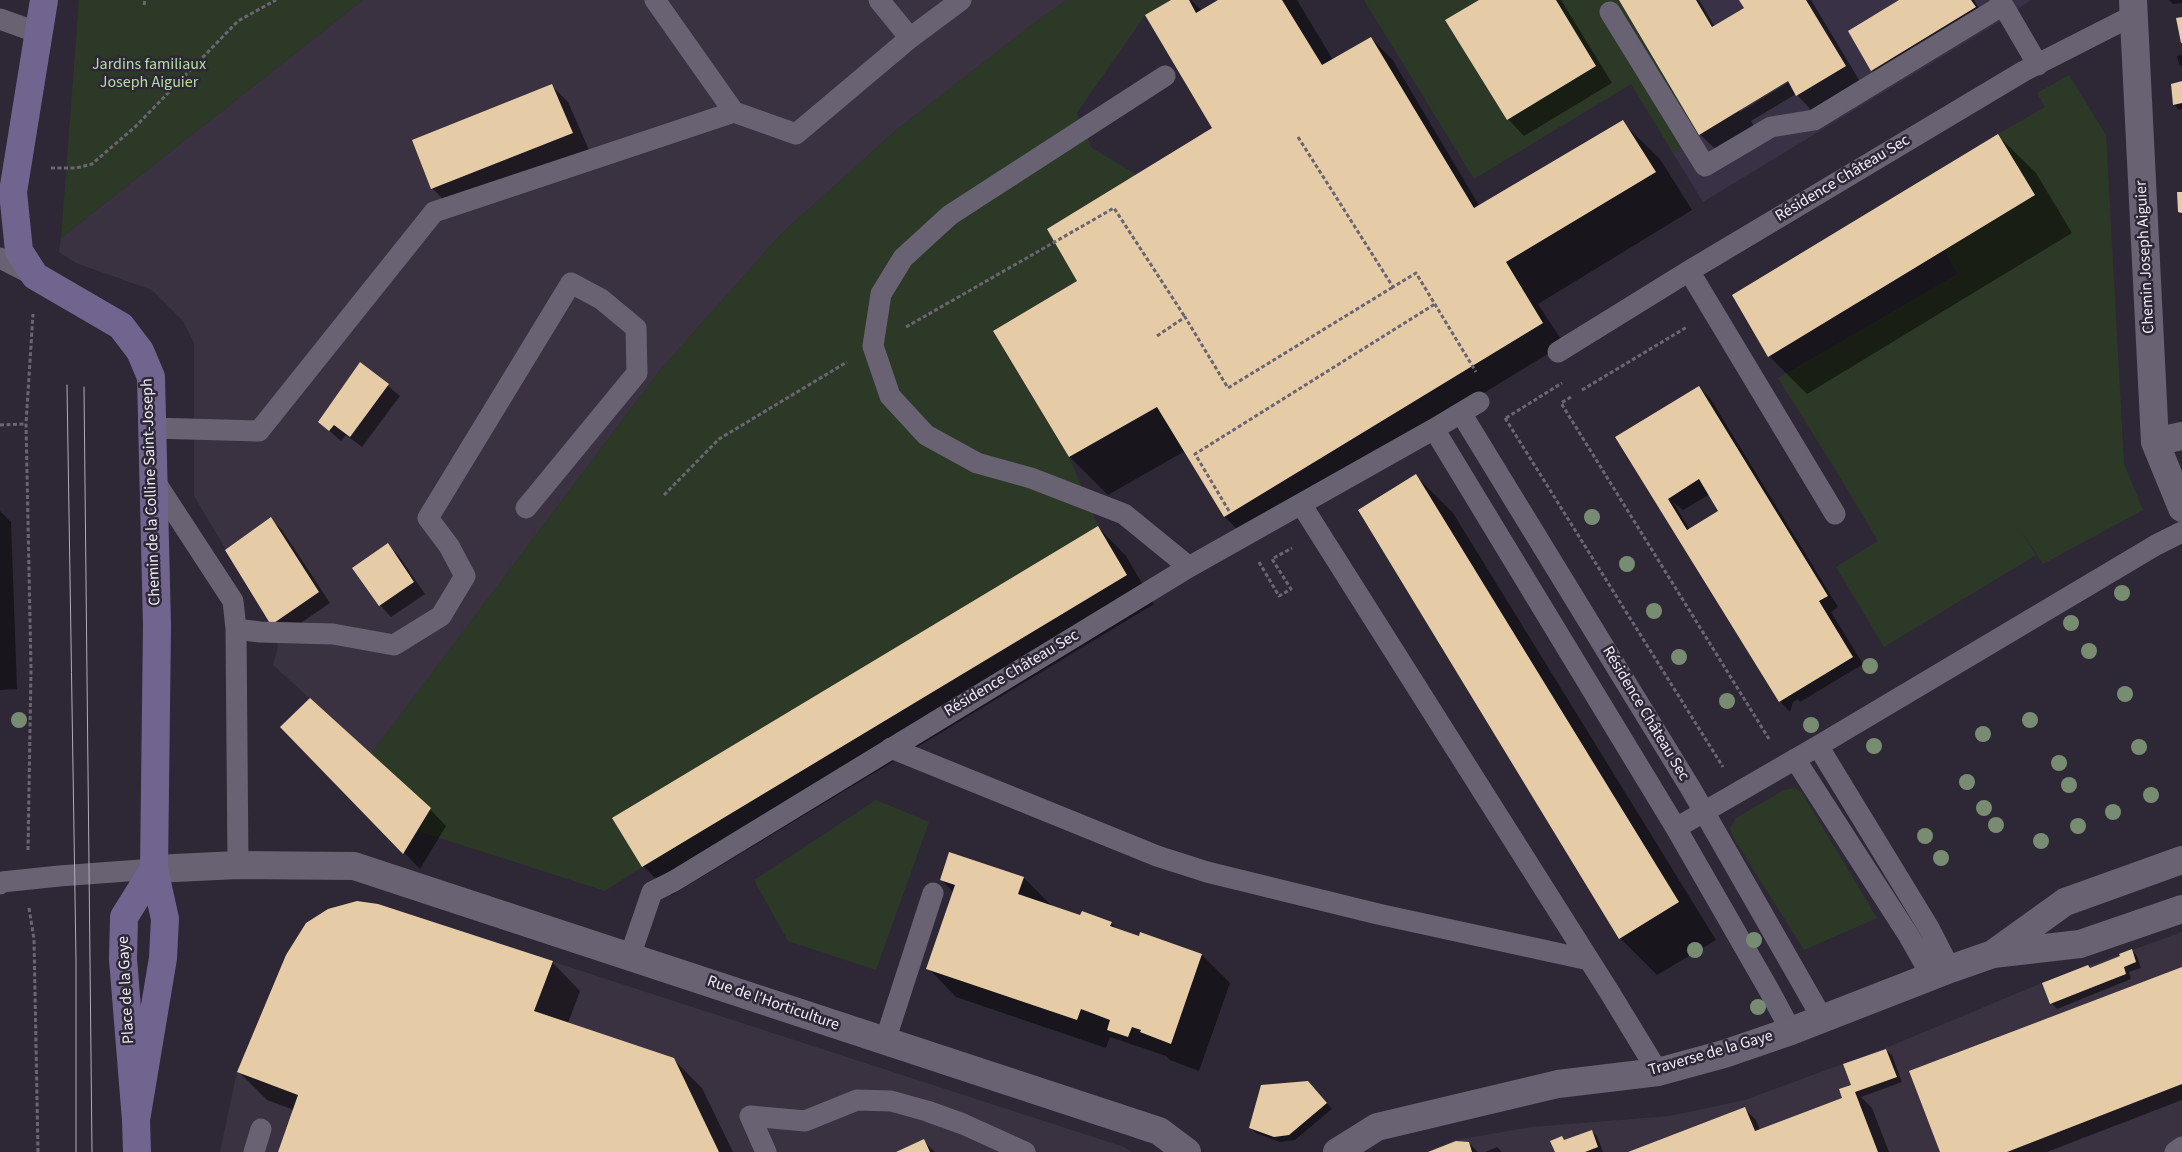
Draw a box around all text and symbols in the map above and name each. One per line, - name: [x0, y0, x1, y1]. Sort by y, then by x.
- park label: Jardins familiaux Joseph Aiguier: [92, 55, 206, 93]
- street label: Résidence Château Sec: [1772, 131, 1914, 227]
- street label: Chemin Joseph Aiguier: [2132, 180, 2160, 334]
- street label: Chemin de la Colline Saint-Joseph: [138, 378, 166, 606]
- street label: Résidence Château Sec: [941, 626, 1083, 722]
- street label: Résidence Château Sec: [1597, 643, 1693, 785]
- street label: Place de la Gaye: [115, 936, 139, 1044]
- street label: Rue de l'Horticulture: [704, 972, 842, 1036]
- street label: Traverse de la Gaye: [1647, 1027, 1775, 1081]

